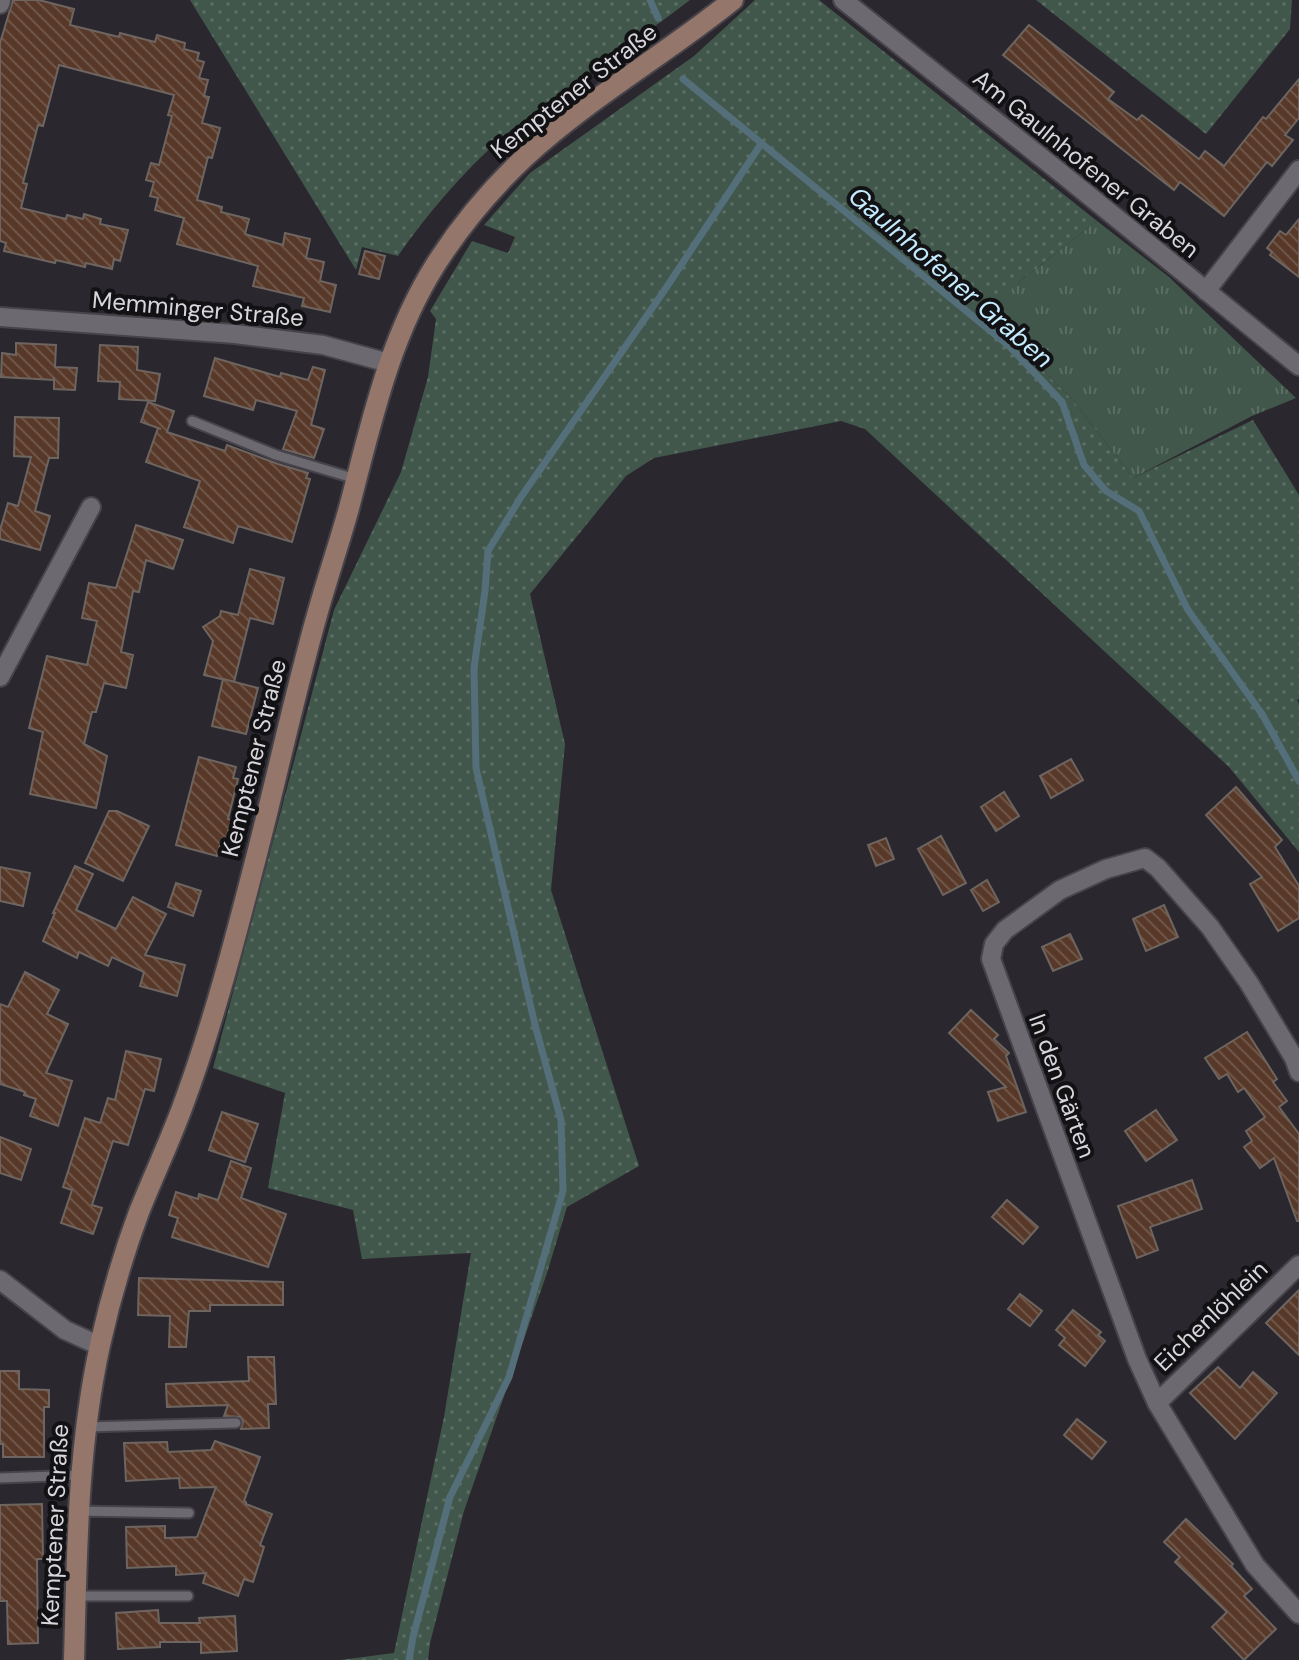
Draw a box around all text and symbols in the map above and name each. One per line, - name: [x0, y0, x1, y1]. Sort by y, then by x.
- street label: Kemptener Straße: [484, 16, 663, 165]
- street label: Am Gaulnhofener Graben: [967, 63, 1206, 265]
- water label: Gaulnhofener Graben: [842, 179, 1060, 375]
- street label: Memminger Straße: [91, 284, 305, 333]
- street label: Kemptener Straße: [214, 656, 293, 860]
- street label: In den Gärten: [1022, 1009, 1103, 1162]
- street label: Eichenlöhlein: [1147, 1254, 1274, 1378]
- street label: Kemptener Straße: [34, 1423, 75, 1627]

